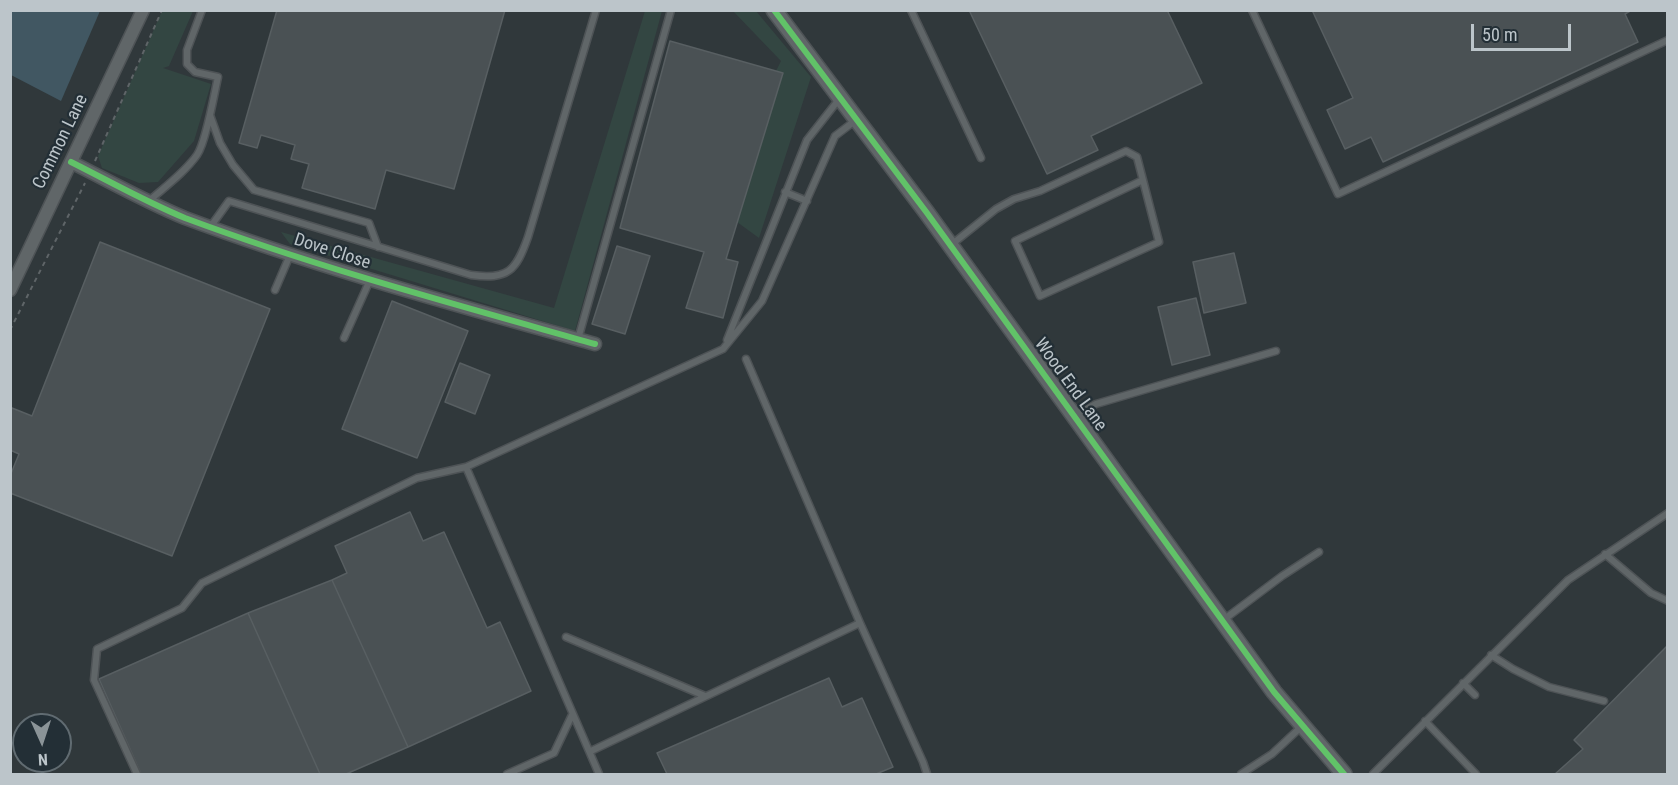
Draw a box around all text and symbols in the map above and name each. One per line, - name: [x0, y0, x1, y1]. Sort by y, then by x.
- scale bar: [1474, 12, 1574, 50]
- text: 50 m: [1482, 24, 1517, 45]
- street label: Common Lane: [29, 91, 93, 193]
- street label: Dove Close: [291, 229, 373, 275]
- street label: Wood End Lane: [1029, 334, 1111, 436]
- north arrow: [12, 713, 72, 773]
- text: N: [37, 750, 48, 769]

